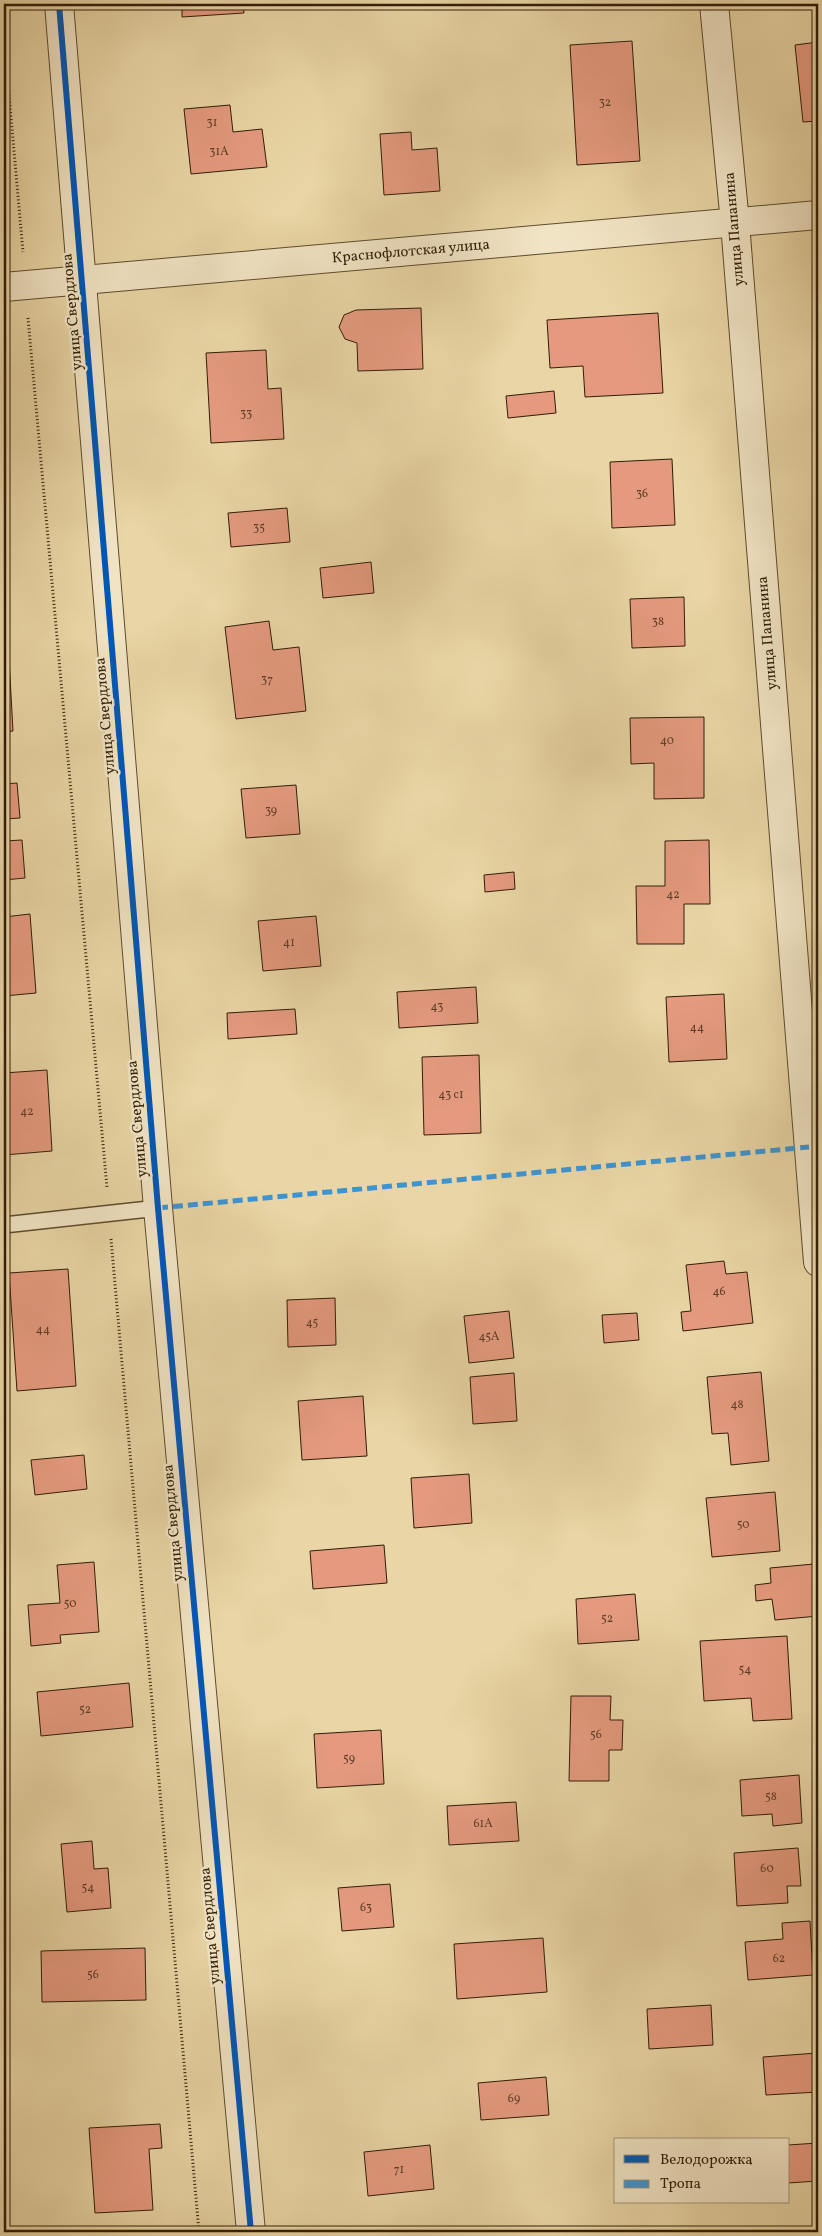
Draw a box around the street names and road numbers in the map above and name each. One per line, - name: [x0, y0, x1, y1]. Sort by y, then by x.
- street label: улица Папанина: [720, 171, 750, 287]
- street label: Краснофлотская улица: [331, 235, 491, 269]
- street label: улица Свердлова: [57, 253, 89, 371]
- street label: улица Папанина: [753, 575, 783, 691]
- street label: улица Свердлова: [90, 657, 122, 775]
- street label: улица Свердлова: [122, 1060, 154, 1178]
- street label: улица Свердлова: [158, 1464, 190, 1582]
- street label: улица Свердлова: [195, 1867, 227, 1985]

